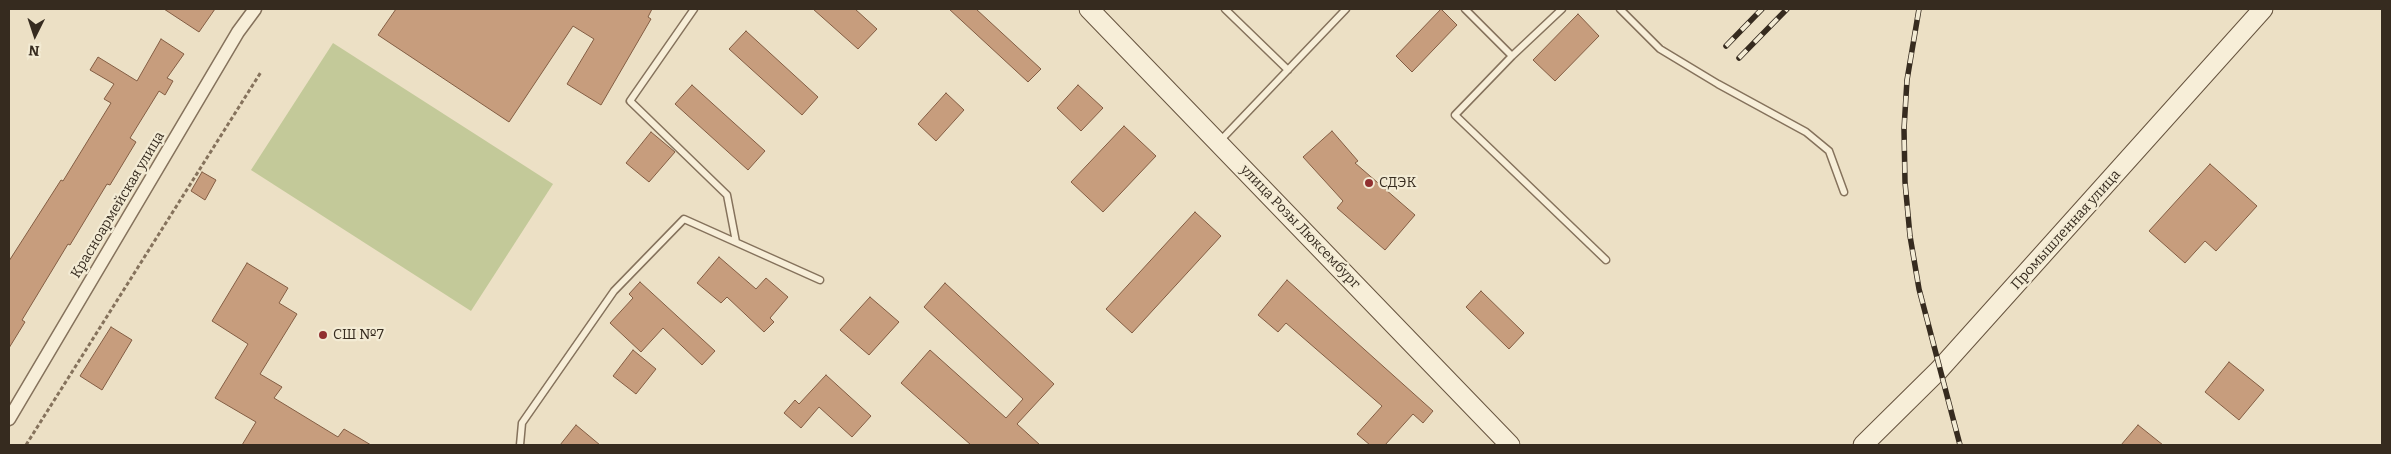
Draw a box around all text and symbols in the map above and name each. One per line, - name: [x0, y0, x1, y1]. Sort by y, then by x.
- north arrow: [10, 10, 60, 60]
- text: N: [28, 42, 40, 59]
- street label: Красноармейская улица: [68, 129, 168, 281]
- street label: улица Розы Люксембург: [1236, 162, 1364, 292]
- street label: Промышленная улица: [2008, 167, 2124, 293]
- place label: СДЭК: [1379, 175, 1416, 191]
- marker: СДЭК: [1363, 177, 1375, 189]
- place label: СШ №7: [333, 327, 384, 343]
- marker: СШ №7: [317, 329, 329, 341]

